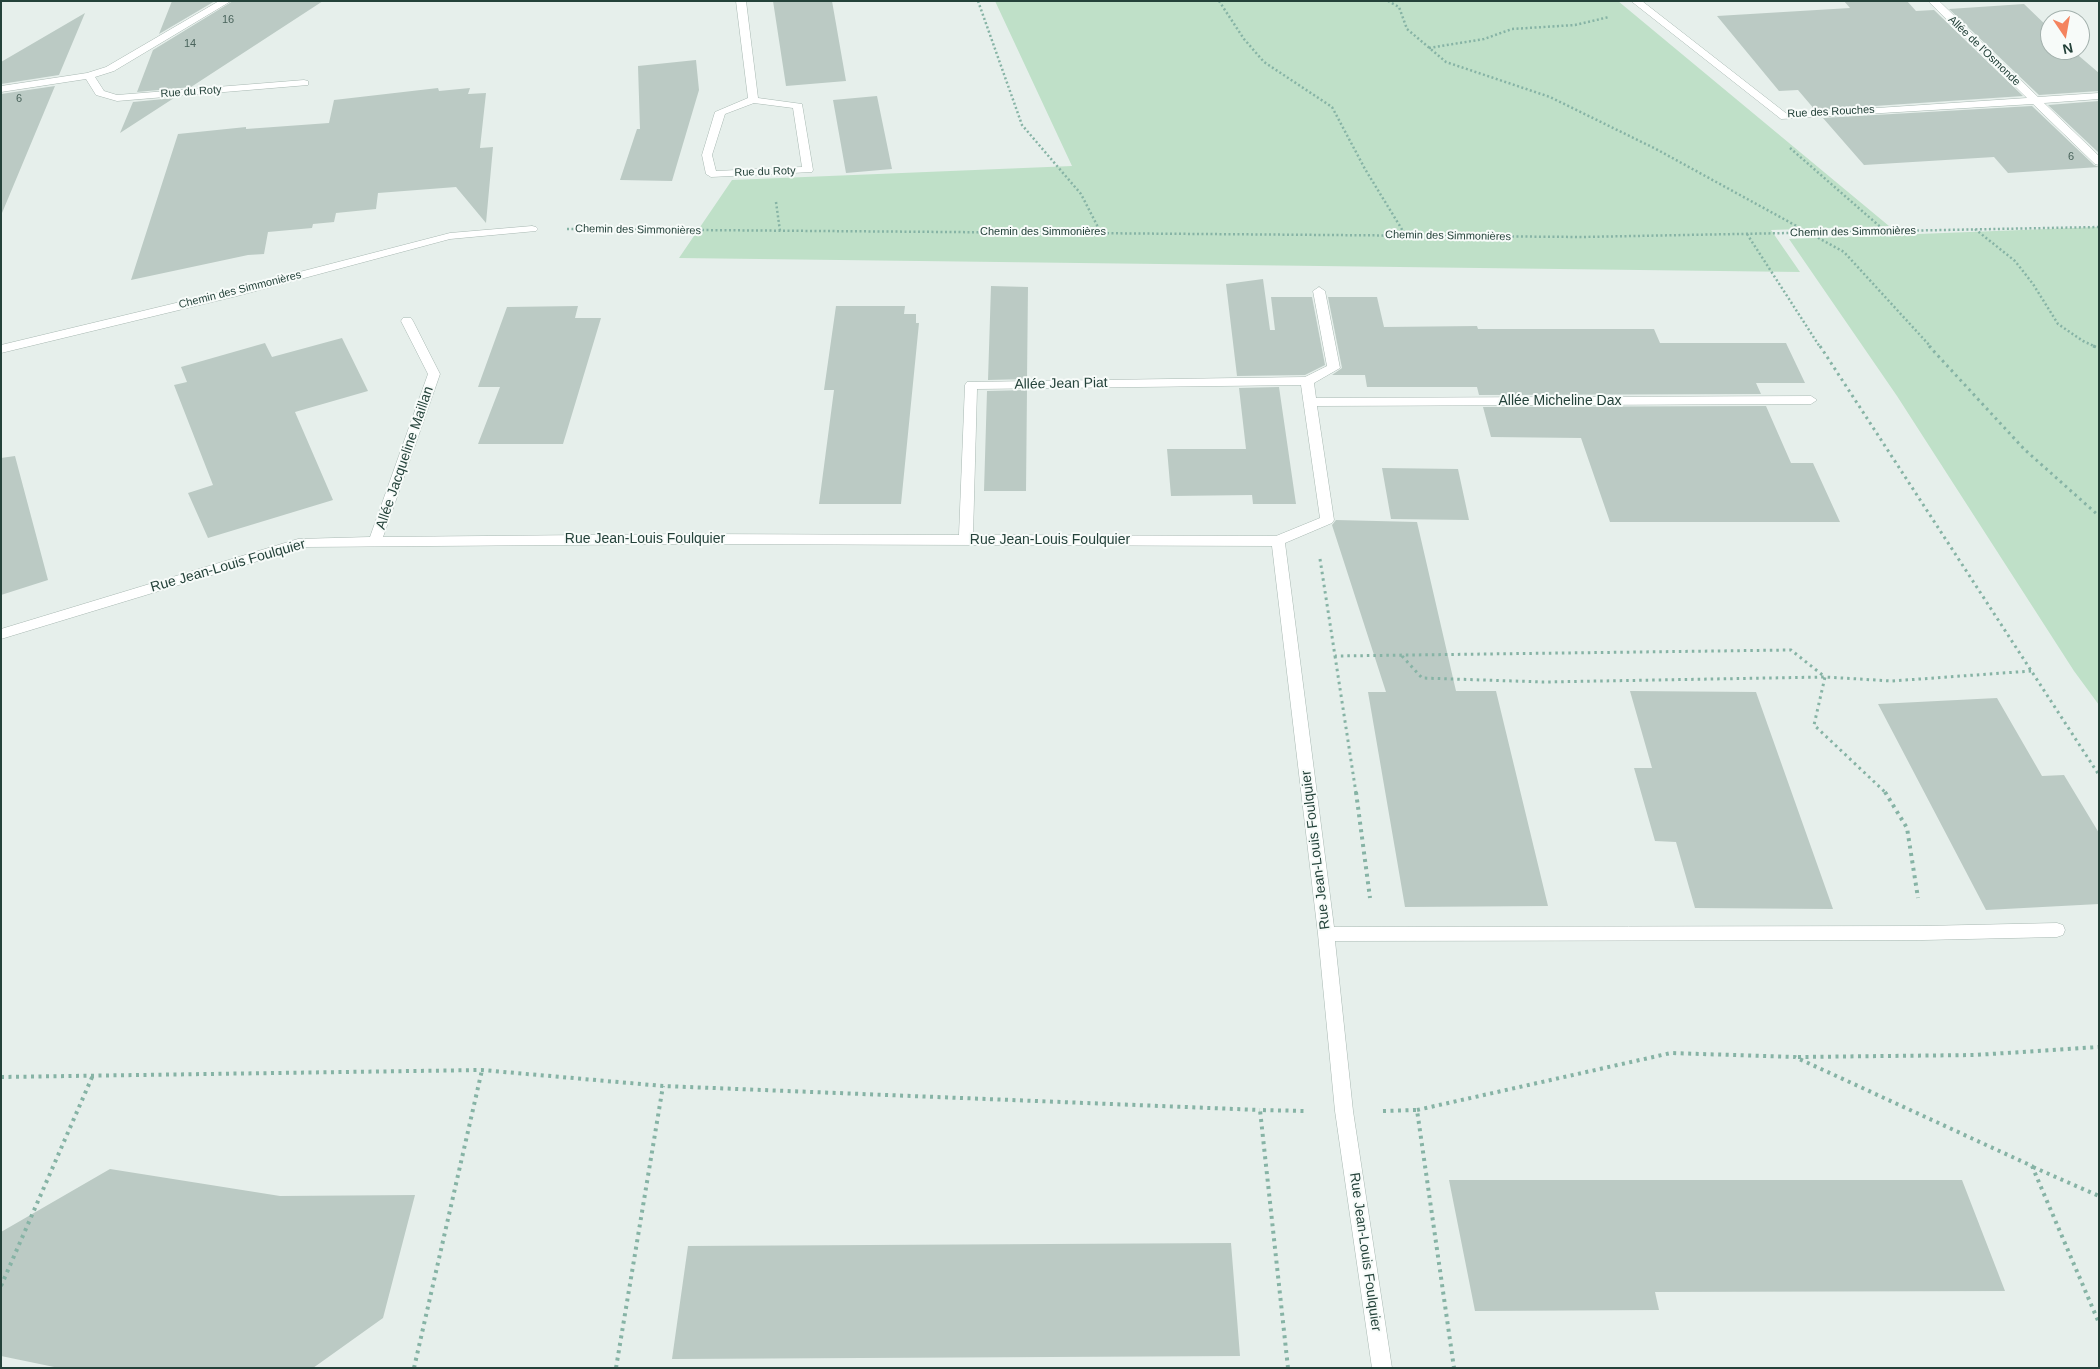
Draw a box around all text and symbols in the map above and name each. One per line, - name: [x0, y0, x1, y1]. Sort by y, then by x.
- north arrow: [2040, 10, 2090, 60]
- house number: 16: [222, 13, 234, 27]
- street label: Allée de l'Osmonde: [1945, 13, 2023, 89]
- house number: 14: [184, 37, 196, 51]
- text: N: [2061, 40, 2075, 58]
- street label: Rue du Roty: [160, 83, 222, 101]
- house number: 6: [16, 92, 22, 106]
- street label: Rue des Rouches: [1787, 103, 1875, 121]
- house number: 6: [2068, 150, 2074, 164]
- street label: Rue du Roty: [734, 164, 796, 180]
- street label: Chemin des Simmonières: [575, 222, 701, 238]
- street label: Chemin des Simmonières: [1790, 224, 1916, 240]
- street label: Chemin des Simmonières: [980, 225, 1106, 239]
- street label: Chemin des Simmonières: [1385, 228, 1511, 244]
- street label: Chemin des Simmonières: [177, 268, 303, 312]
- street label: Allée Jean Piat: [1014, 375, 1108, 393]
- street label: Allée Jacqueline Maillan: [373, 384, 437, 532]
- street label: Allée Micheline Dax: [1499, 393, 1621, 409]
- street label: Rue Jean-Louis Foulquier: [565, 531, 725, 547]
- street label: Rue Jean-Louis Foulquier: [970, 532, 1130, 548]
- street label: Rue Jean-Louis Foulquier: [149, 536, 307, 596]
- street label: Rue Jean-Louis Foulquier: [1298, 769, 1334, 931]
- street label: Rue Jean-Louis Foulquier: [1346, 1171, 1384, 1333]

